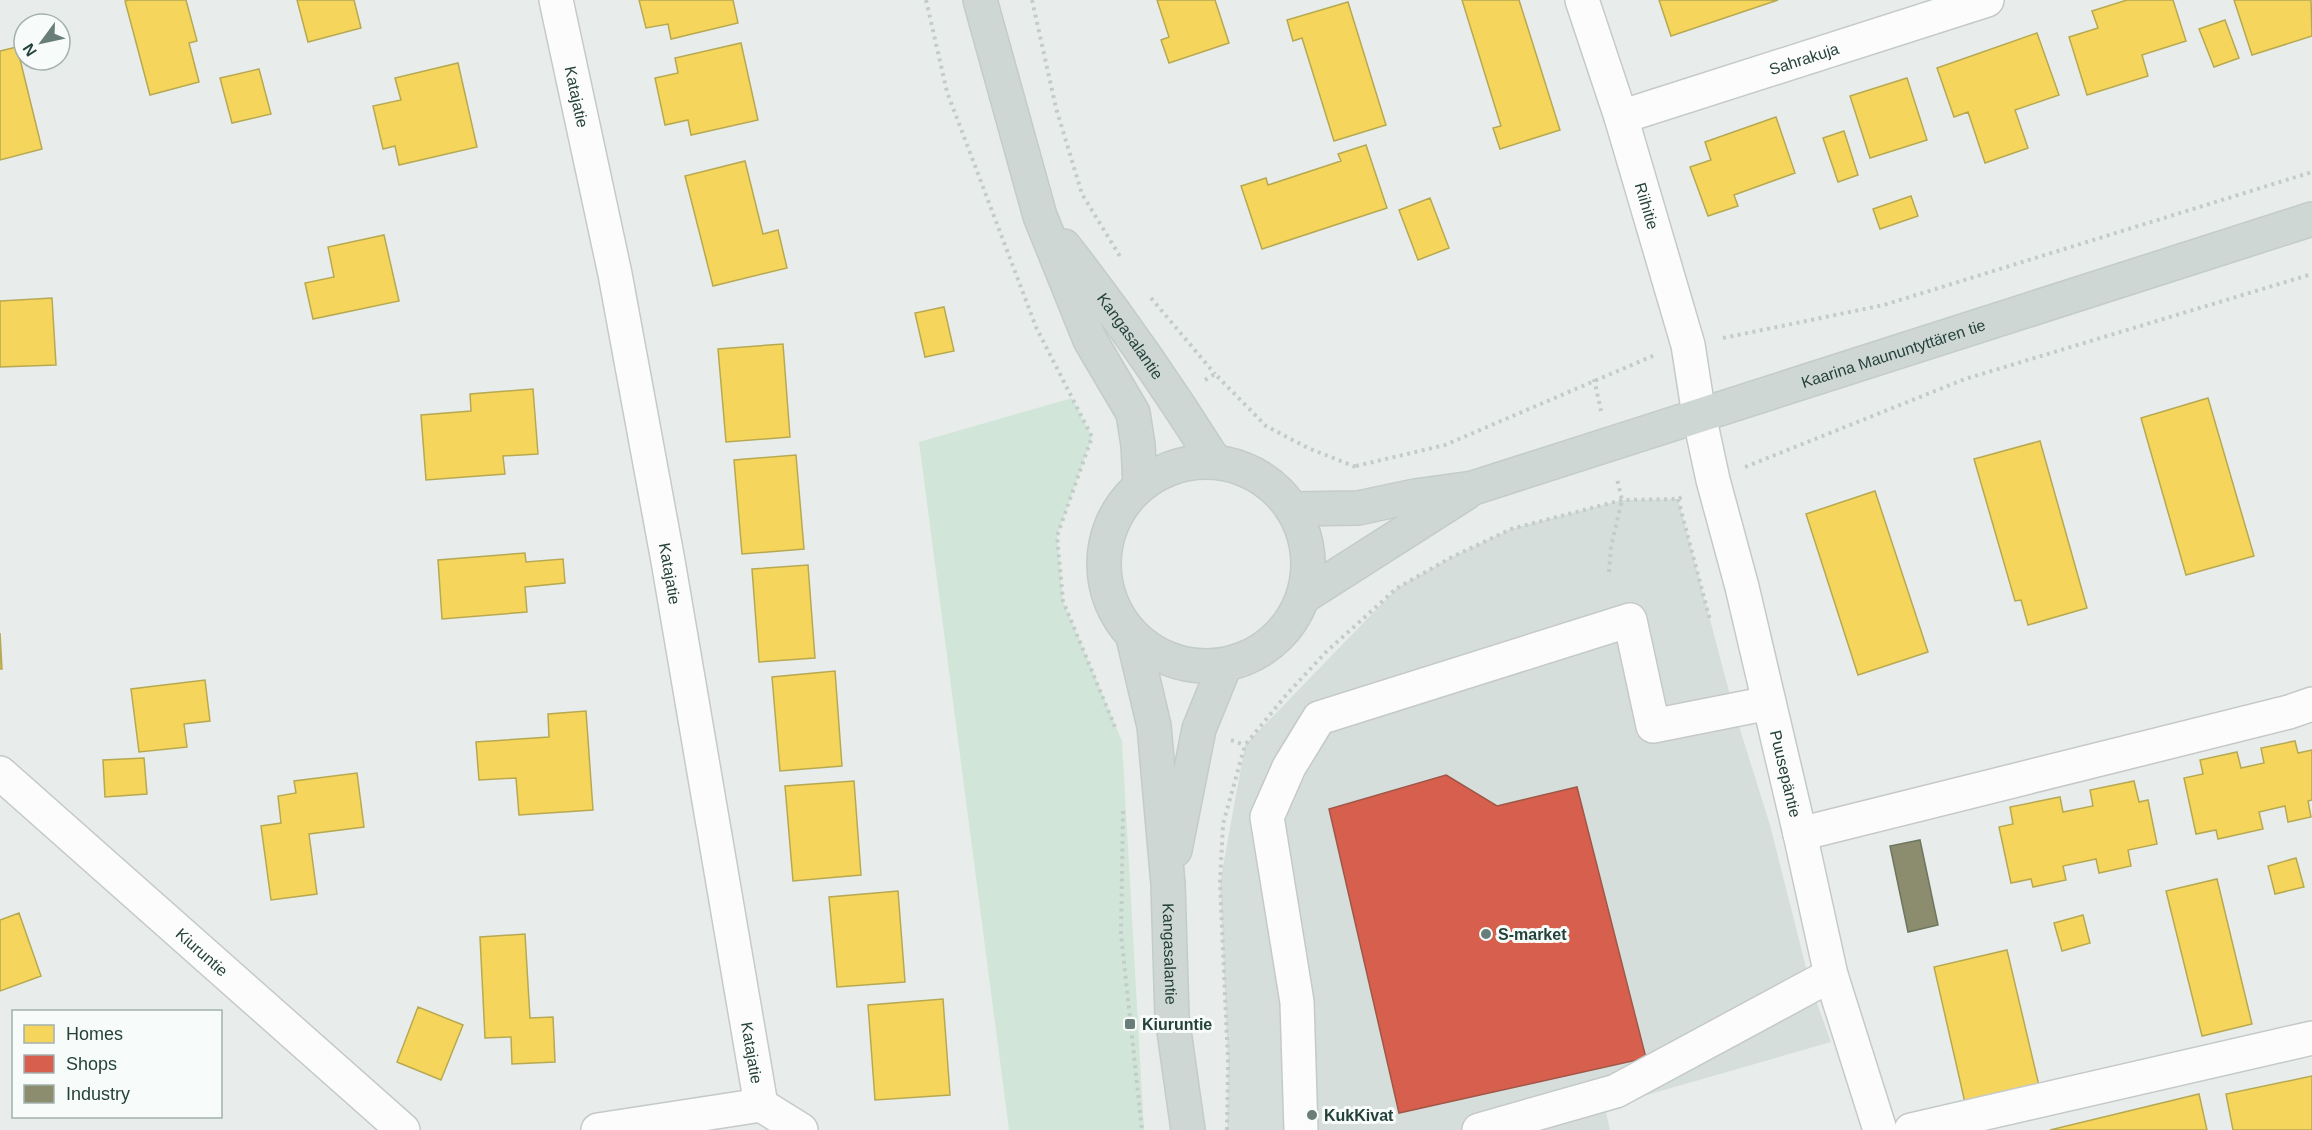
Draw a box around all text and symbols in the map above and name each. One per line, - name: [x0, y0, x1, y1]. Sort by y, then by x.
- north arrow: [12, 12, 72, 72]
- text: N: [20, 40, 40, 59]
- street label: Sahrakuja: [1767, 40, 1841, 78]
- street label: Katajatie: [561, 65, 591, 129]
- street label: Riihitie: [1632, 181, 1662, 232]
- street label: Kangasalantie: [1094, 290, 1167, 383]
- street label: Kaarina Maununtyttären tie: [1799, 316, 1988, 391]
- street label: Katajatie: [656, 542, 683, 606]
- street label: Puusepäntie: [1767, 729, 1804, 819]
- street label: Kangasalantie: [1160, 903, 1180, 1005]
- street label: Kiuruntie: [172, 925, 231, 980]
- place label: S-market: [1498, 926, 1567, 943]
- marker: S-market: [1479, 927, 1493, 941]
- legend: [12, 1010, 222, 1118]
- place label: Kiuruntie: [1142, 1016, 1212, 1033]
- marker: Kiuruntie: [1123, 1017, 1137, 1031]
- street label: Katajatie: [738, 1021, 765, 1085]
- text: Homes: [66, 1024, 123, 1044]
- text: Shops: [66, 1054, 117, 1074]
- text: Industry: [66, 1084, 130, 1104]
- place label: KukKivat: [1324, 1107, 1394, 1124]
- marker: KukKivat: [1305, 1108, 1319, 1122]

